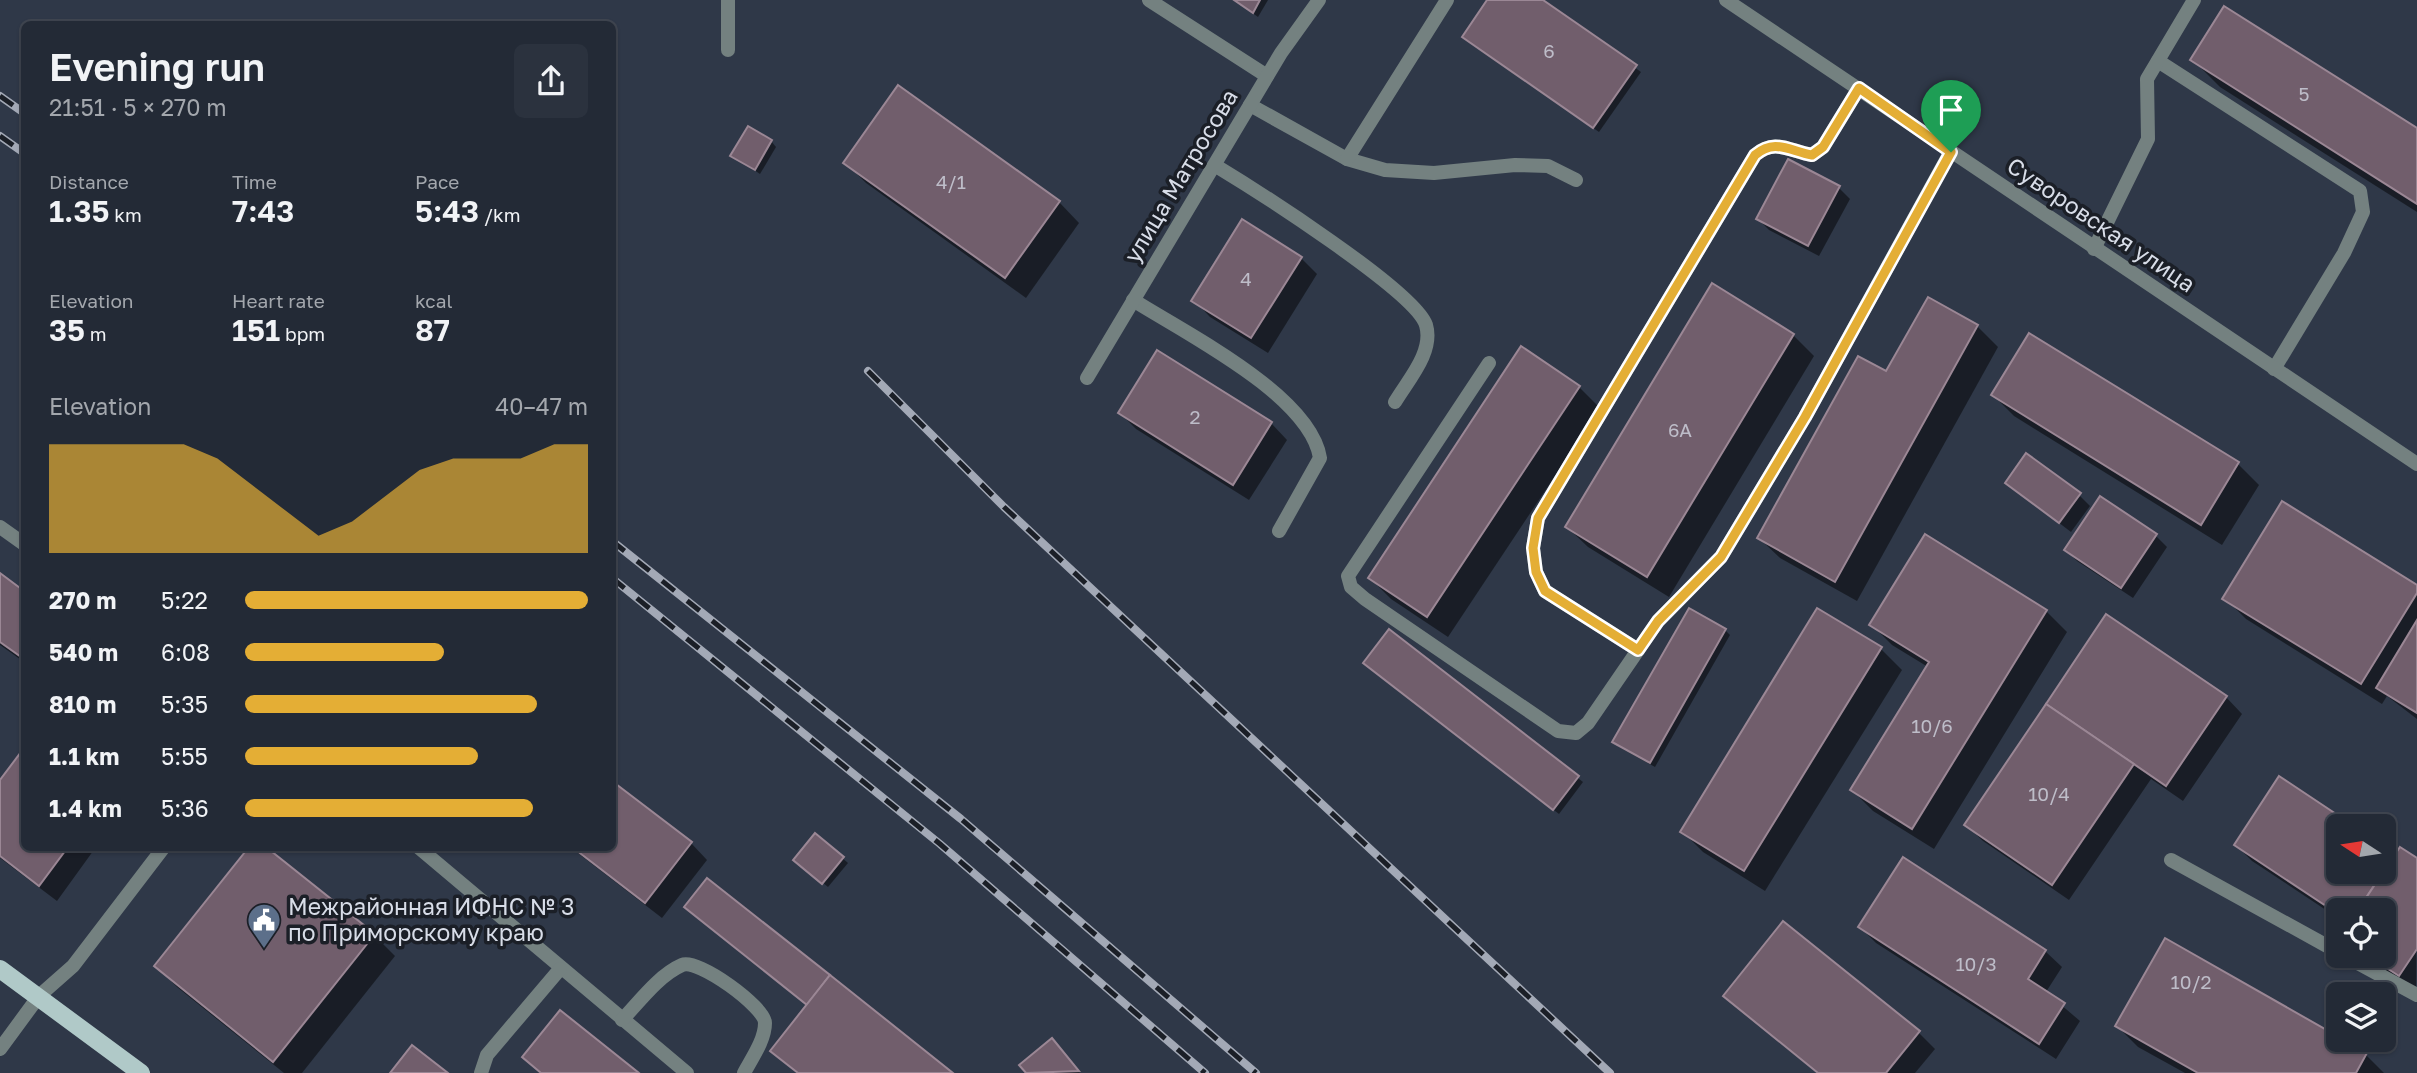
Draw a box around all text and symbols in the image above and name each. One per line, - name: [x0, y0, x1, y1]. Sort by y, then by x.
- house number: 6: [1543, 39, 1555, 62]
- text: Evening run: [49, 44, 265, 89]
- button: share: [514, 44, 588, 118]
- pin: [1921, 80, 1981, 152]
- house number: 5: [2298, 82, 2310, 105]
- street label: улица Матросова: [1117, 84, 1243, 267]
- icon: arrive: [1932, 91, 1970, 129]
- text: 21:51 · 5 × 270 m: [49, 93, 227, 121]
- street label: Суворовская улица: [2002, 151, 2201, 298]
- text: Distance: [49, 170, 129, 193]
- text: Time: [232, 170, 277, 193]
- text: Pace: [415, 170, 459, 193]
- house number: 4/1: [936, 170, 966, 193]
- text: 1.35: [49, 193, 110, 229]
- text: 7:43: [232, 193, 294, 229]
- text: 5:43: [415, 193, 479, 229]
- text: km: [110, 203, 142, 226]
- text: /km: [479, 203, 521, 226]
- house number: 4: [1240, 267, 1252, 290]
- text: Elevation: [49, 289, 134, 312]
- text: Heart rate: [232, 289, 325, 312]
- text: kcal: [415, 289, 453, 312]
- text: 35: [49, 312, 85, 348]
- text: 151: [232, 312, 280, 348]
- text: 87: [415, 312, 450, 348]
- text: m: [85, 322, 107, 345]
- text: bpm: [280, 322, 325, 345]
- text: Elevation: [49, 392, 151, 420]
- text: 40–47 m: [495, 392, 588, 420]
- house number: 2: [1189, 405, 1201, 428]
- house number: 6А: [1668, 418, 1692, 441]
- text: 270 m: [49, 586, 116, 614]
- text: 5:22: [161, 586, 208, 614]
- text: 540 m: [49, 638, 118, 666]
- text: 6:08: [161, 638, 210, 666]
- text: 810 m: [49, 690, 116, 718]
- text: 5:35: [161, 690, 208, 718]
- house number: 10/6: [1911, 714, 1953, 737]
- text: 1.1 km: [49, 742, 119, 770]
- text: 5:55: [161, 742, 208, 770]
- house number: 10/4: [2028, 782, 2070, 805]
- text: 1.4 km: [49, 794, 122, 822]
- text: 5:36: [161, 794, 209, 822]
- north arrow: [2326, 814, 2396, 884]
- map controls: [2326, 814, 2396, 1052]
- place label: Межрайонная ИФНС № 3 по Приморскому краю: [288, 892, 574, 946]
- button: locate: [2326, 898, 2396, 968]
- public building icon: Межрайонная ИФНС № 3 по Приморскому краю: [245, 901, 283, 950]
- house number: 10/3: [1955, 952, 1997, 975]
- house number: 10/2: [2170, 970, 2212, 993]
- button: layers: [2326, 982, 2396, 1052]

